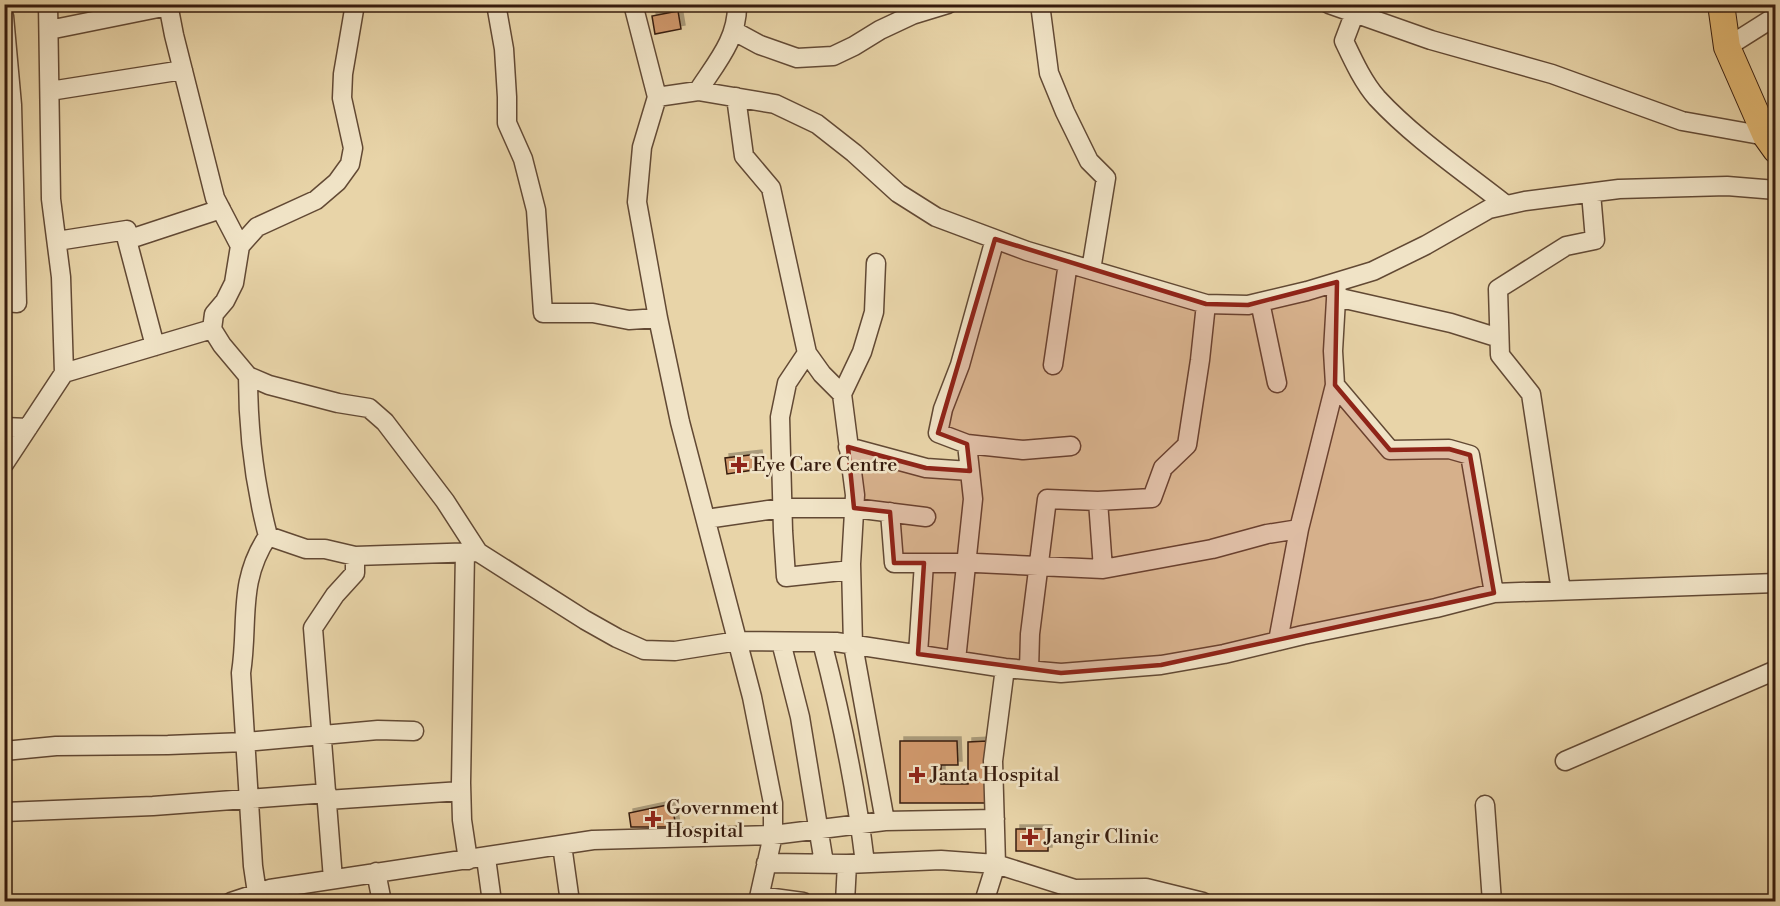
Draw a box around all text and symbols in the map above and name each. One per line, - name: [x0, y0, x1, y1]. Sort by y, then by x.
- place label: Eye Care Centre: [752, 453, 897, 478]
- marker: Eye Care Centre: [730, 456, 748, 474]
- place label: Janta Hospital: [929, 763, 1060, 788]
- marker: Janta Hospital: [908, 766, 926, 784]
- place label: Government Hospital: [666, 796, 779, 844]
- marker: Government Hospital: [644, 810, 662, 828]
- place label: Jangir Clinic: [1043, 825, 1159, 850]
- marker: Jangir Clinic: [1021, 828, 1039, 846]

